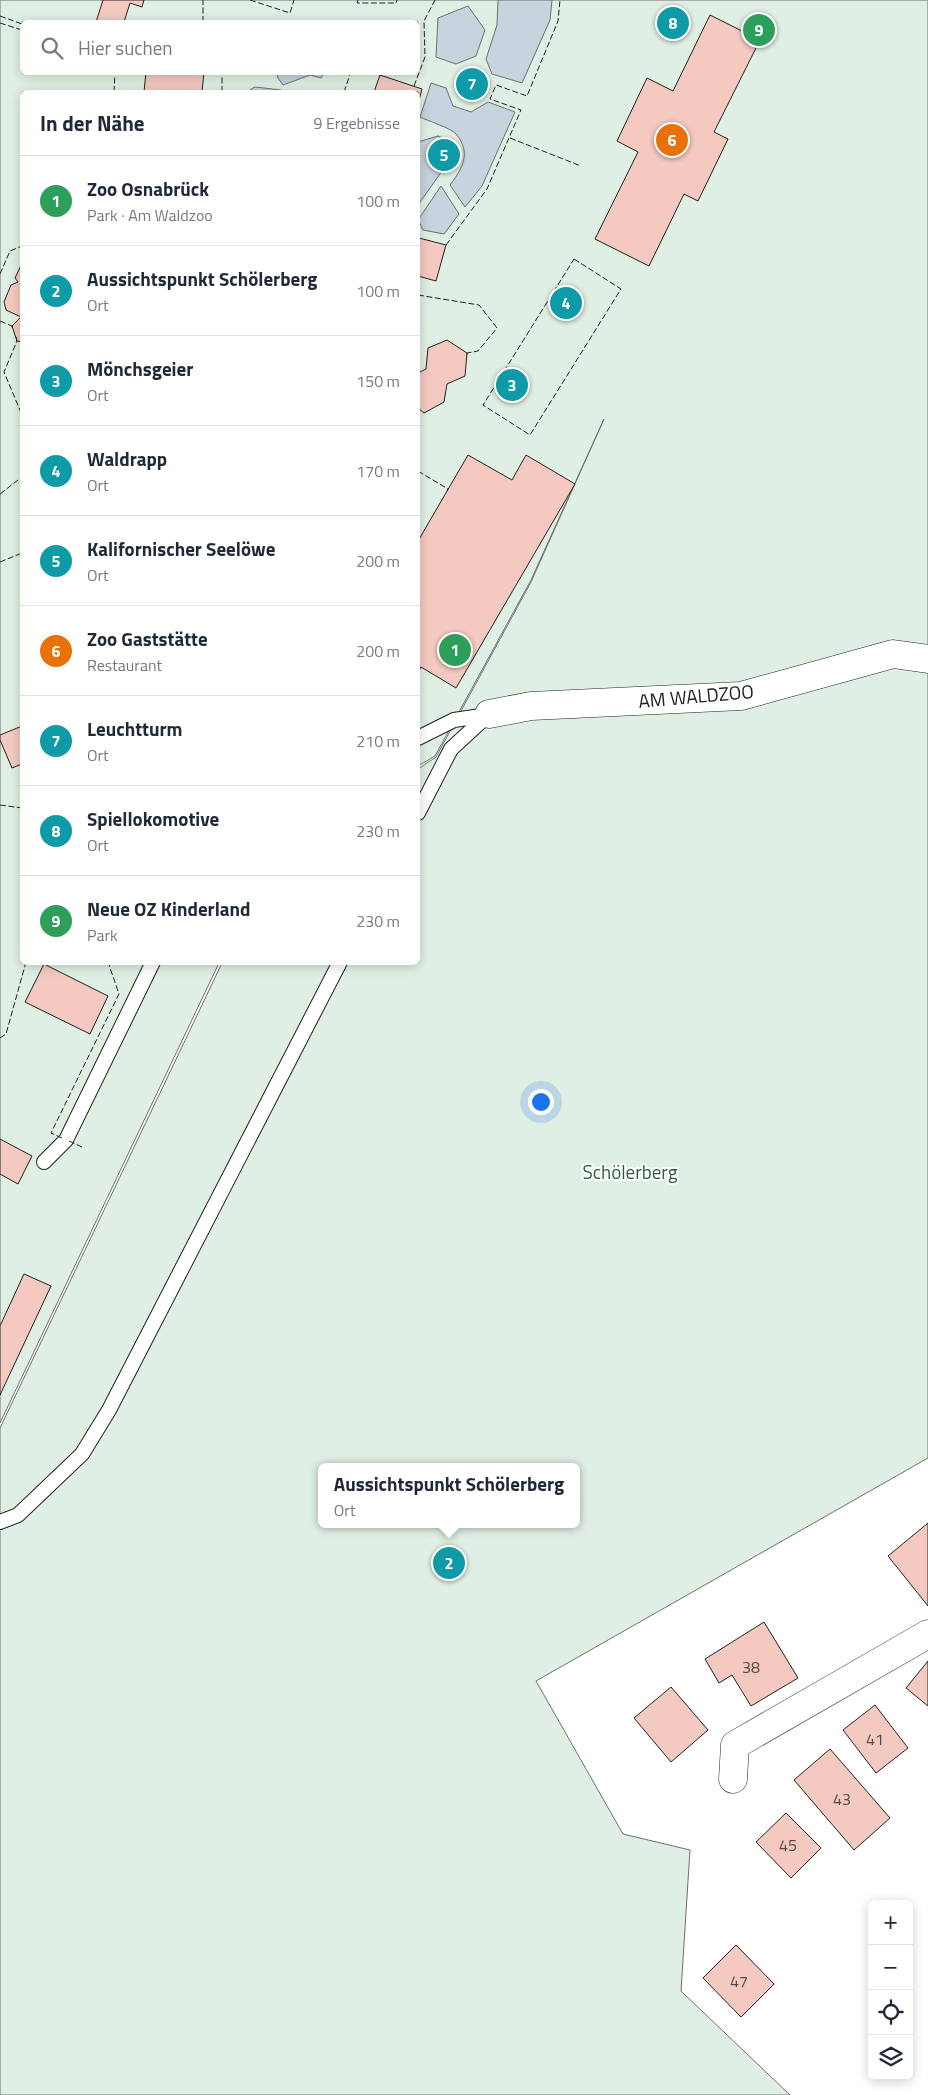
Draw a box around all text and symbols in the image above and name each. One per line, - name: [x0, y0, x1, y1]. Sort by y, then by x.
- pin: 8: [657, 4, 689, 42]
- pin: 9: [743, 11, 775, 49]
- search box: [20, 20, 420, 75]
- text: Hier suchen: [78, 33, 173, 62]
- icon: search: [38, 34, 66, 62]
- pin: 7: [456, 65, 488, 103]
- text: In der Nähe: [40, 107, 145, 139]
- text: 9 Ergebnisse: [313, 111, 400, 135]
- pin: 6: [656, 121, 688, 159]
- pin: 5: [428, 136, 460, 174]
- text: Zoo Osnabrück: [87, 174, 209, 203]
- text: 1: [52, 189, 60, 213]
- text: 100 m: [356, 189, 400, 213]
- text: Park · Am Waldzoo: [87, 203, 213, 227]
- text: Aussichtspunkt Schölerberg: [87, 264, 317, 293]
- text: 2: [52, 279, 60, 303]
- text: 100 m: [356, 279, 400, 303]
- pin: 4: [550, 284, 582, 322]
- text: Ort: [87, 293, 109, 317]
- text: Mönchsgeier: [87, 354, 193, 383]
- pin: 3: [496, 366, 528, 404]
- text: 3: [52, 369, 60, 393]
- text: 150 m: [356, 369, 400, 393]
- text: Ort: [87, 383, 109, 407]
- text: Waldrapp: [87, 444, 167, 473]
- text: 4: [52, 459, 60, 483]
- text: 170 m: [356, 459, 400, 483]
- text: Ort: [87, 473, 109, 497]
- text: Kalifornischer Seelöwe: [87, 534, 275, 563]
- text: 5: [52, 549, 60, 573]
- text: 200 m: [356, 549, 400, 573]
- text: Ort: [87, 563, 109, 587]
- text: Zoo Gaststätte: [87, 624, 208, 653]
- pin: 1: [439, 631, 471, 669]
- text: 6: [52, 639, 60, 663]
- text: 200 m: [356, 639, 400, 663]
- text: Restaurant: [87, 653, 162, 677]
- street label: AM WALDZOO: [637, 676, 755, 715]
- text: Leuchtturm: [87, 714, 183, 743]
- text: 7: [52, 729, 60, 753]
- text: 210 m: [356, 729, 400, 753]
- text: Ort: [87, 743, 109, 767]
- text: Spiellokomotive: [87, 804, 219, 833]
- text: 8: [52, 819, 60, 843]
- text: 230 m: [356, 819, 400, 843]
- text: Ort: [87, 833, 109, 857]
- text: Neue OZ Kinderland: [87, 894, 250, 923]
- text: 9: [52, 909, 60, 933]
- text: 230 m: [356, 909, 400, 933]
- text: Park: [87, 923, 118, 947]
- your location: [528, 1089, 554, 1115]
- park label: Schölerberg: [582, 1157, 678, 1186]
- popup: [318, 1463, 580, 1528]
- text: Aussichtspunkt Schölerberg: [334, 1469, 564, 1498]
- text: Ort: [334, 1498, 356, 1522]
- pin: 2: [433, 1544, 465, 1582]
- house number: 38: [742, 1655, 760, 1679]
- house number: 41: [866, 1727, 884, 1751]
- house number: 43: [833, 1787, 851, 1811]
- house number: 45: [779, 1833, 797, 1857]
- map controls: [868, 1900, 913, 2080]
- button: +: [868, 1900, 913, 1945]
- button: −: [868, 1945, 913, 1990]
- house number: 47: [730, 1969, 748, 1993]
- button: locate: [868, 1990, 913, 2035]
- button: layers: [868, 2035, 913, 2080]

